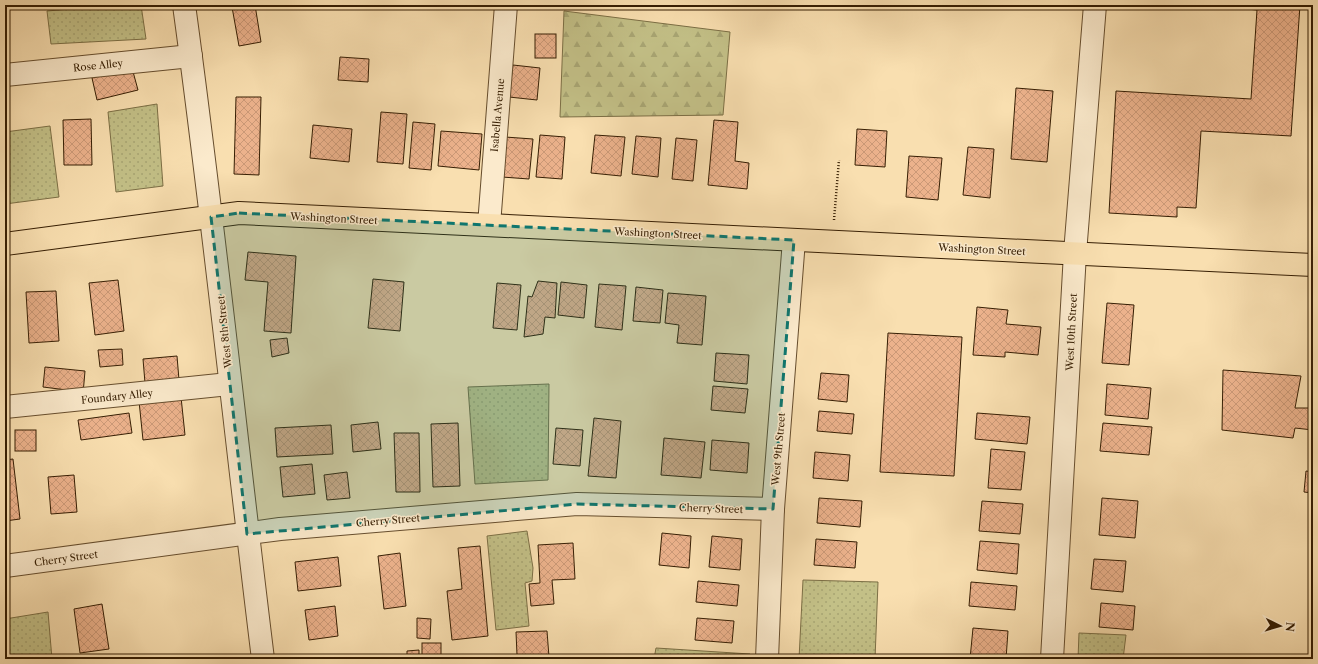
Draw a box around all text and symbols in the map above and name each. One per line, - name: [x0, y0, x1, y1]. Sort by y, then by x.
- street label: Rose Alley: [73, 56, 124, 75]
- street label: Isabella Avenue: [488, 77, 507, 152]
- street label: Washington Street: [289, 210, 378, 227]
- street label: Washington Street: [613, 225, 702, 242]
- street label: Washington Street: [937, 241, 1026, 258]
- street label: West 10th Street: [1063, 293, 1080, 372]
- street label: West 8th Street: [214, 295, 235, 370]
- street label: Foundary Alley: [81, 386, 154, 407]
- street label: West 9th Street: [769, 412, 788, 487]
- street label: Cherry Street: [679, 501, 744, 516]
- street label: Cherry Street: [355, 511, 421, 530]
- street label: Cherry Street: [33, 548, 99, 569]
- north arrow: [1260, 606, 1300, 646]
- text: N: [1283, 621, 1297, 633]

